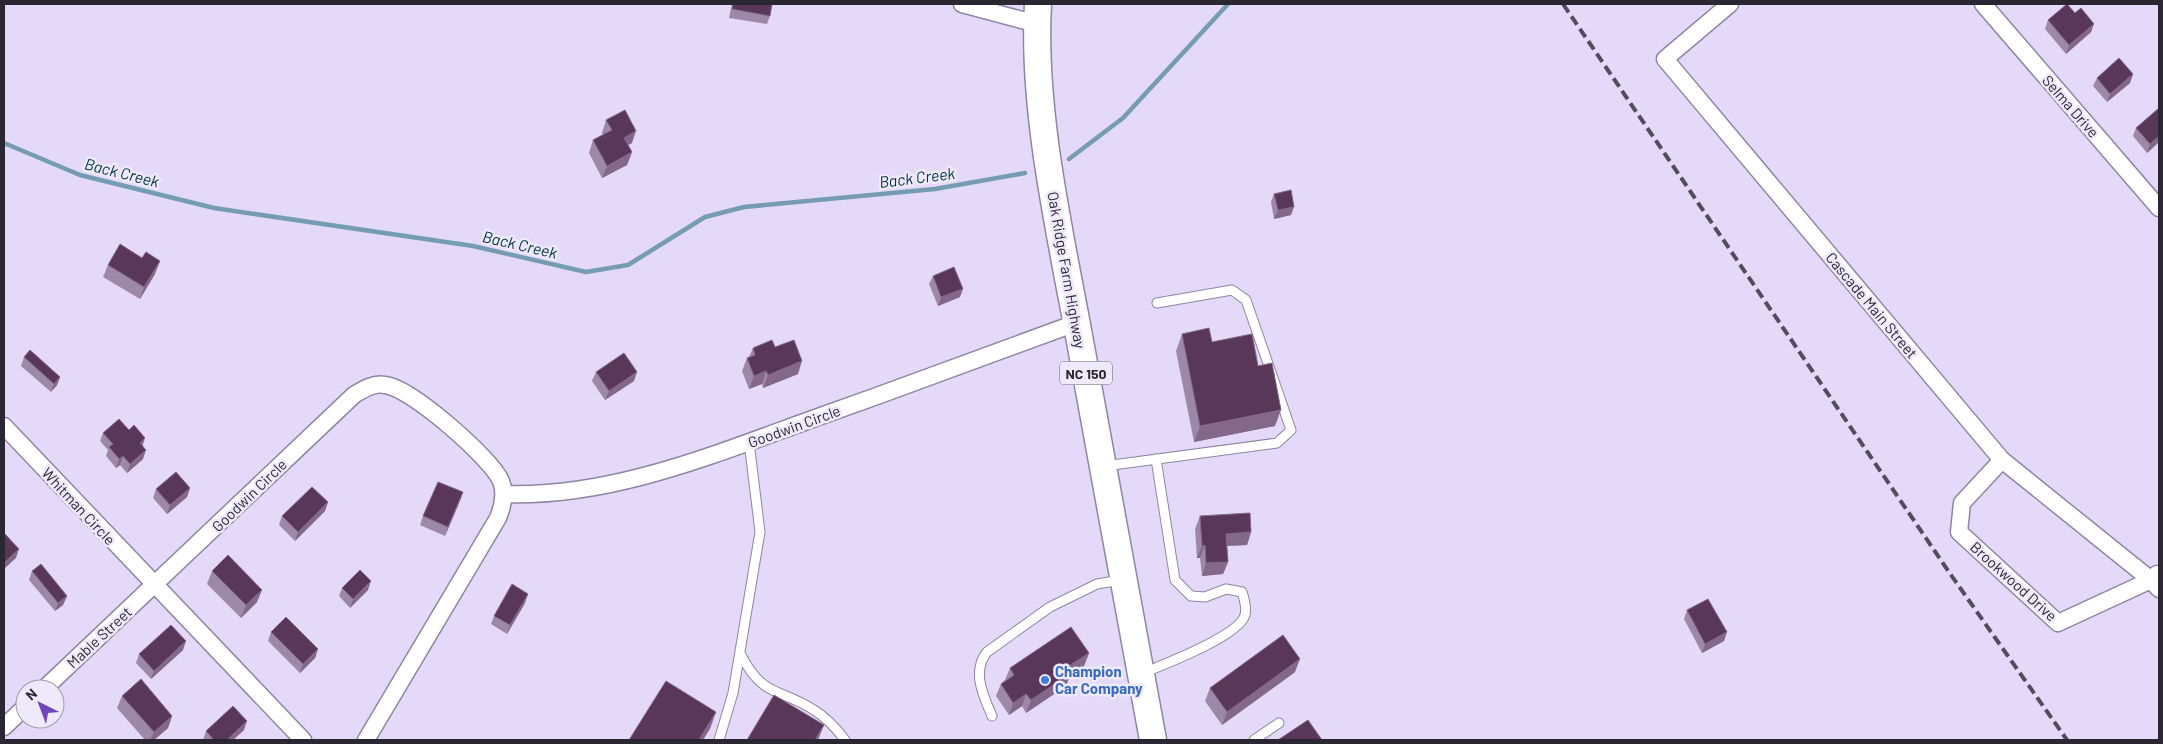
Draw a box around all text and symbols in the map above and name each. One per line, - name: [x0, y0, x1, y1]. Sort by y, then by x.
- street label: Selma Drive: [2039, 71, 2103, 141]
- water label: Back Creek: [83, 154, 161, 190]
- water label: Back Creek: [878, 163, 956, 191]
- street label: Oak Ridge Farm Highway: [1044, 190, 1090, 350]
- water label: Back Creek: [481, 226, 559, 262]
- street label: Cascade Main Street: [1822, 248, 1922, 362]
- road number: NC 150: [1060, 362, 1112, 384]
- street label: Goodwin Circle: [745, 401, 843, 451]
- street label: Goodwin Circle: [208, 455, 290, 535]
- street label: Whitman Circle: [39, 464, 119, 548]
- street label: Brookwood Drive: [1967, 537, 2061, 625]
- street label: Mable Street: [63, 602, 135, 672]
- place label: Champion Car Company: [1055, 662, 1143, 697]
- marker: Champion Car Company: [1039, 674, 1051, 686]
- north arrow: [15, 679, 65, 729]
- text: N: [22, 685, 40, 703]

